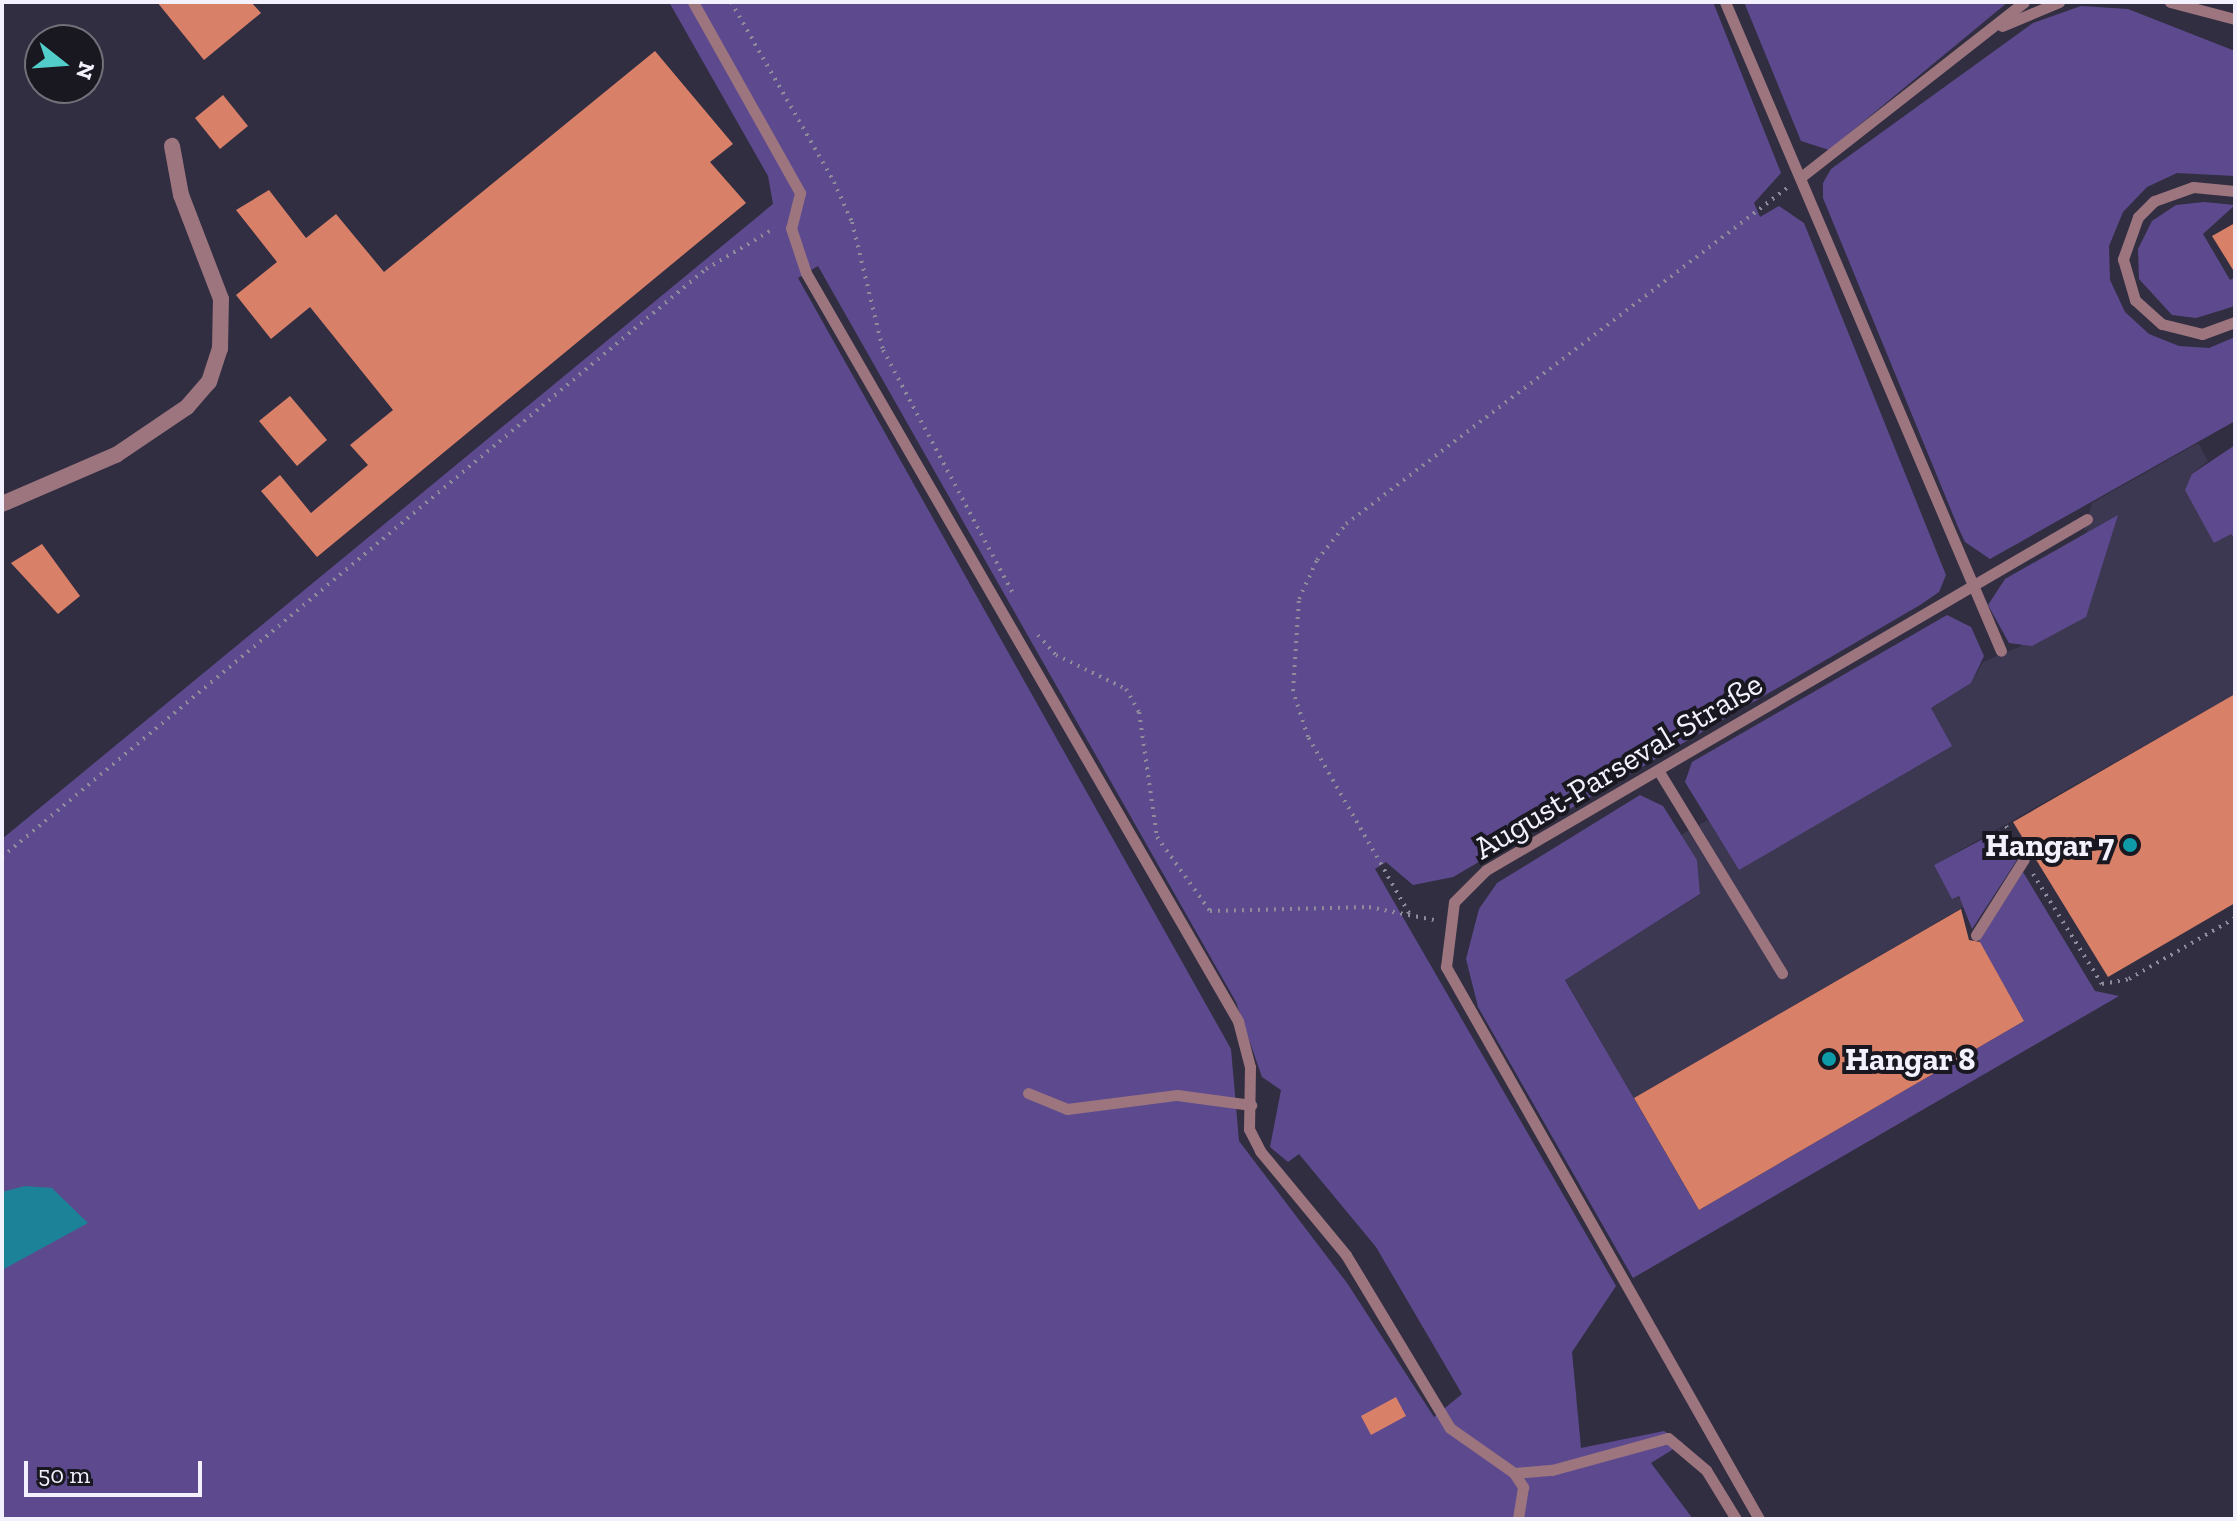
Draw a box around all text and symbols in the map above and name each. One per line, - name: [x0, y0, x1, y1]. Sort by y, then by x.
- north arrow: [24, 24, 104, 104]
- text: N: [70, 59, 101, 83]
- street label: August-Parseval-Straße: [1467, 665, 1769, 867]
- place label: Hangar 7: [1984, 826, 2114, 864]
- marker: Hangar 7: [2121, 836, 2139, 854]
- place label: Hangar 8: [1845, 1040, 1976, 1078]
- marker: Hangar 8: [1820, 1050, 1838, 1068]
- scale bar: [28, 1445, 206, 1495]
- text: 50 m: [38, 1460, 90, 1489]

